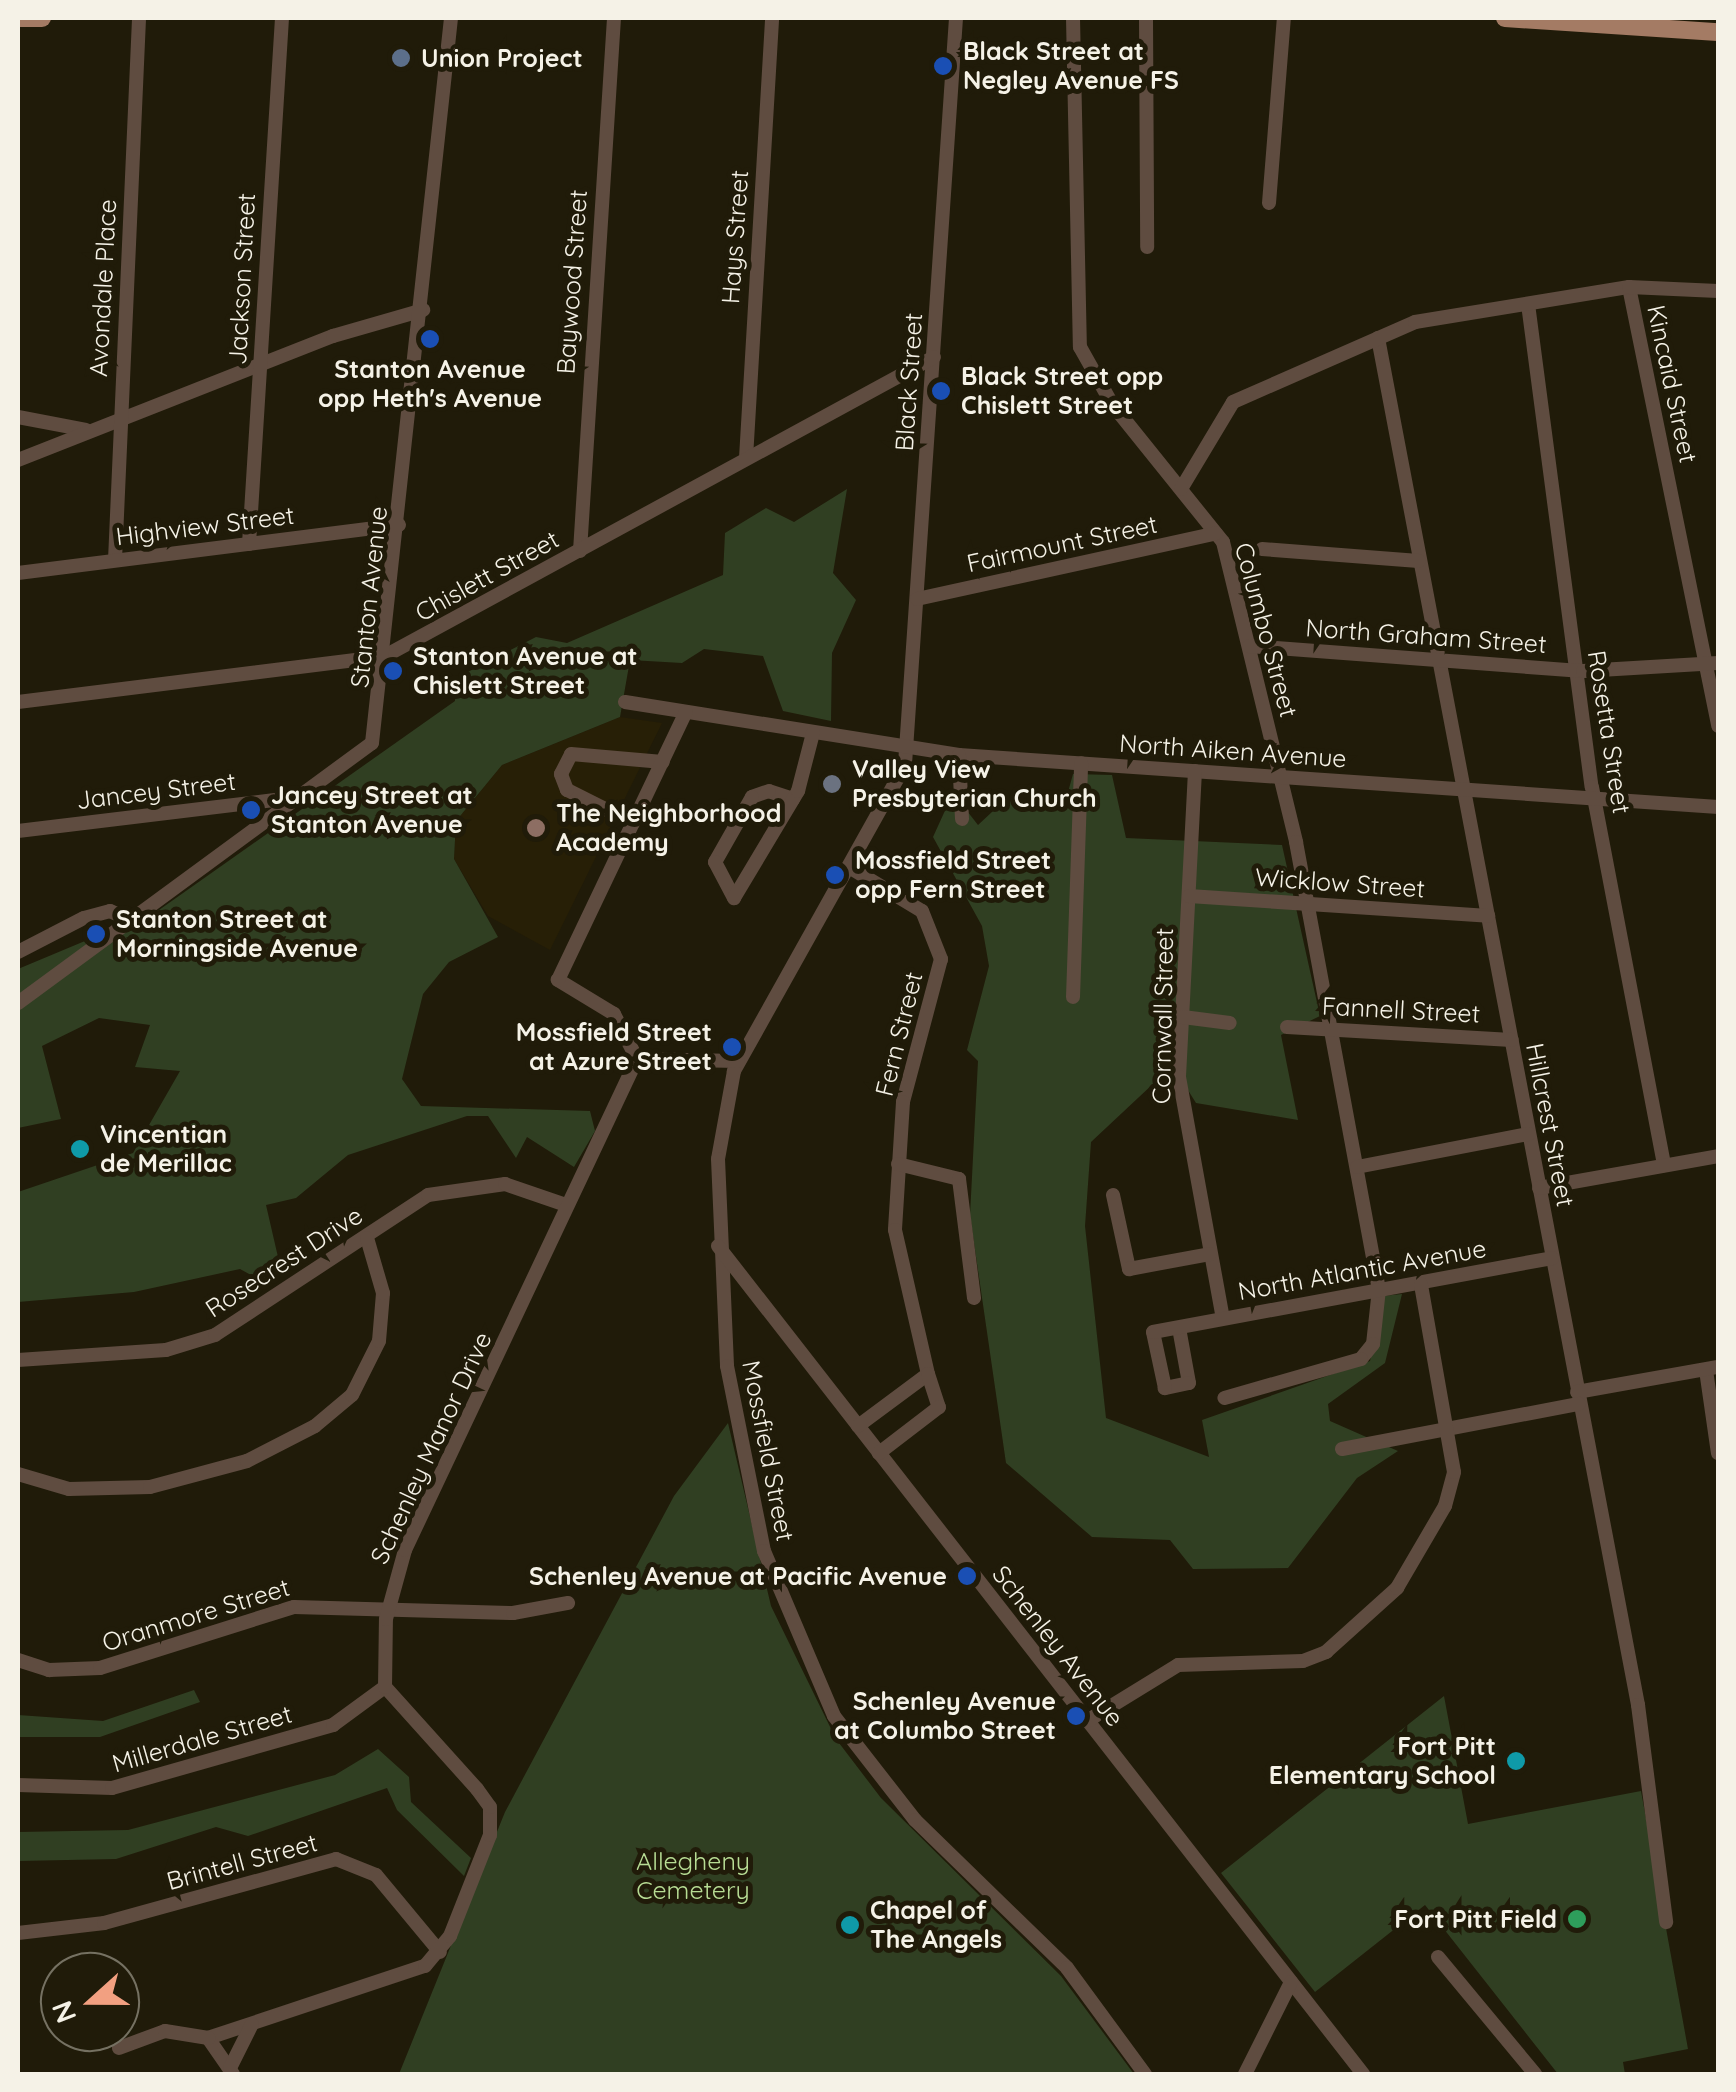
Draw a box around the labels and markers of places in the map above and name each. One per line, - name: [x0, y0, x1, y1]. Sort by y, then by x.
- place label: Black Street at Negley Avenue FS: [963, 37, 1179, 96]
- place label: Union Project: [421, 43, 583, 73]
- marker: Union Project: [390, 47, 412, 69]
- marker: Black Street at Negley Avenue FS: [932, 55, 954, 77]
- marker: Stanton Avenue opp Heth's Avenue: [419, 328, 441, 350]
- place label: Stanton Avenue opp Heth's Avenue: [318, 355, 542, 414]
- place label: Black Street opp Chislett Street: [961, 362, 1163, 421]
- marker: Black Street opp Chislett Street: [930, 380, 952, 402]
- place label: Stanton Avenue at Chislett Street: [413, 642, 638, 701]
- marker: Stanton Avenue at Chislett Street: [382, 660, 404, 682]
- place label: Valley View Presbyterian Church: [852, 755, 1097, 814]
- marker: Valley View Presbyterian Church: [821, 773, 843, 795]
- place label: Jancey Street at Stanton Avenue: [271, 781, 473, 840]
- marker: Jancey Street at Stanton Avenue: [240, 799, 262, 821]
- place label: The Neighborhood Academy: [556, 799, 781, 858]
- marker: The Neighborhood Academy: [525, 817, 547, 839]
- place label: Mossfield Street opp Fern Street: [855, 846, 1051, 905]
- marker: Mossfield Street opp Fern Street: [824, 864, 846, 886]
- place label: Stanton Street at Morningside Avenue: [116, 905, 358, 964]
- marker: Stanton Street at Morningside Avenue: [85, 923, 107, 945]
- place label: Mossfield Street at Azure Street: [516, 1018, 712, 1077]
- marker: Mossfield Street at Azure Street: [721, 1036, 743, 1058]
- place label: Vincentian de Merillac: [100, 1120, 232, 1179]
- marker: Vincentian de Merillac: [69, 1138, 91, 1160]
- place label: Schenley Avenue at Pacific Avenue: [529, 1561, 947, 1591]
- marker: Schenley Avenue at Pacific Avenue: [956, 1565, 978, 1587]
- place label: Schenley Avenue at Columbo Street: [834, 1687, 1056, 1746]
- marker: Schenley Avenue at Columbo Street: [1065, 1705, 1087, 1727]
- place label: Fort Pitt Elementary School: [1269, 1732, 1496, 1791]
- marker: Fort Pitt Elementary School: [1505, 1750, 1527, 1772]
- place label: Chapel of The Angels: [870, 1896, 1002, 1955]
- place label: Fort Pitt Field: [1394, 1904, 1557, 1934]
- marker: Fort Pitt Field: [1566, 1908, 1588, 1930]
- marker: Chapel of The Angels: [839, 1914, 861, 1936]

